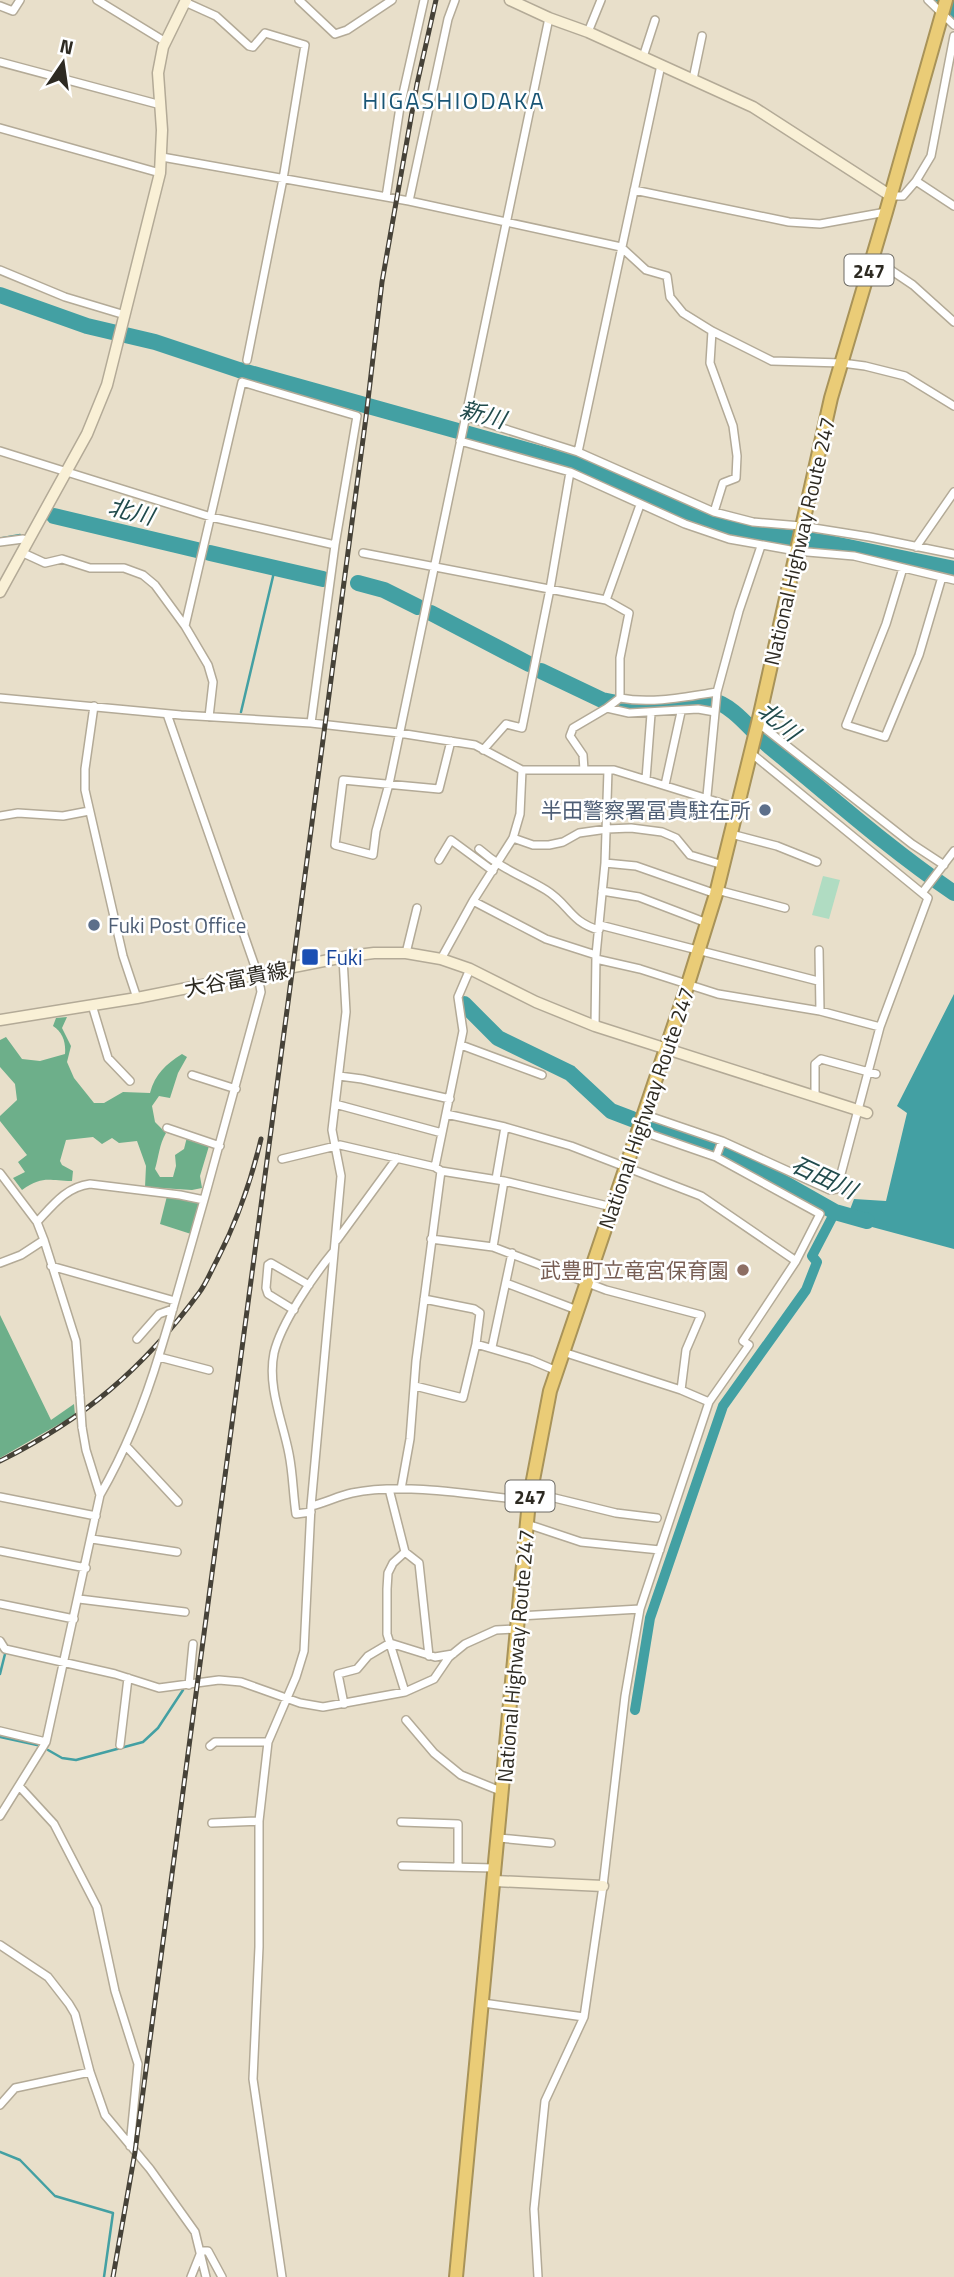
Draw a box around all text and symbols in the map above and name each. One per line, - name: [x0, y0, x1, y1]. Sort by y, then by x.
- north arrow: [28, 28, 98, 98]
- text: N: [57, 30, 77, 62]
- district label: HIGASHIODAKA: [362, 82, 546, 118]
- road number: 247: [844, 254, 894, 286]
- water label: 新川: [456, 391, 513, 438]
- street label: National Highway Route 247: [755, 414, 843, 668]
- water label: 北川: [104, 488, 160, 534]
- water label: 北川: [750, 693, 810, 751]
- place label: 半田警察署冨貴駐在所: [541, 794, 751, 826]
- marker: 半田警察署冨貴駐在所: [757, 802, 773, 818]
- place label: Fuki Post Office: [108, 909, 246, 941]
- marker: Fuki Post Office: [86, 917, 102, 933]
- place label: Fuki: [326, 941, 362, 973]
- marker: Fuki: [300, 947, 320, 967]
- street label: 大谷富貴線: [181, 953, 291, 1005]
- street label: National Highway Route 247: [590, 983, 702, 1233]
- water label: 石田川: [785, 1147, 865, 1209]
- place label: 武豊町立竜宮保育園: [540, 1254, 729, 1286]
- marker: 武豊町立竜宮保育園: [735, 1262, 751, 1278]
- road number: 247: [505, 1480, 554, 1512]
- street label: National Highway Route 247: [488, 1528, 542, 1784]

